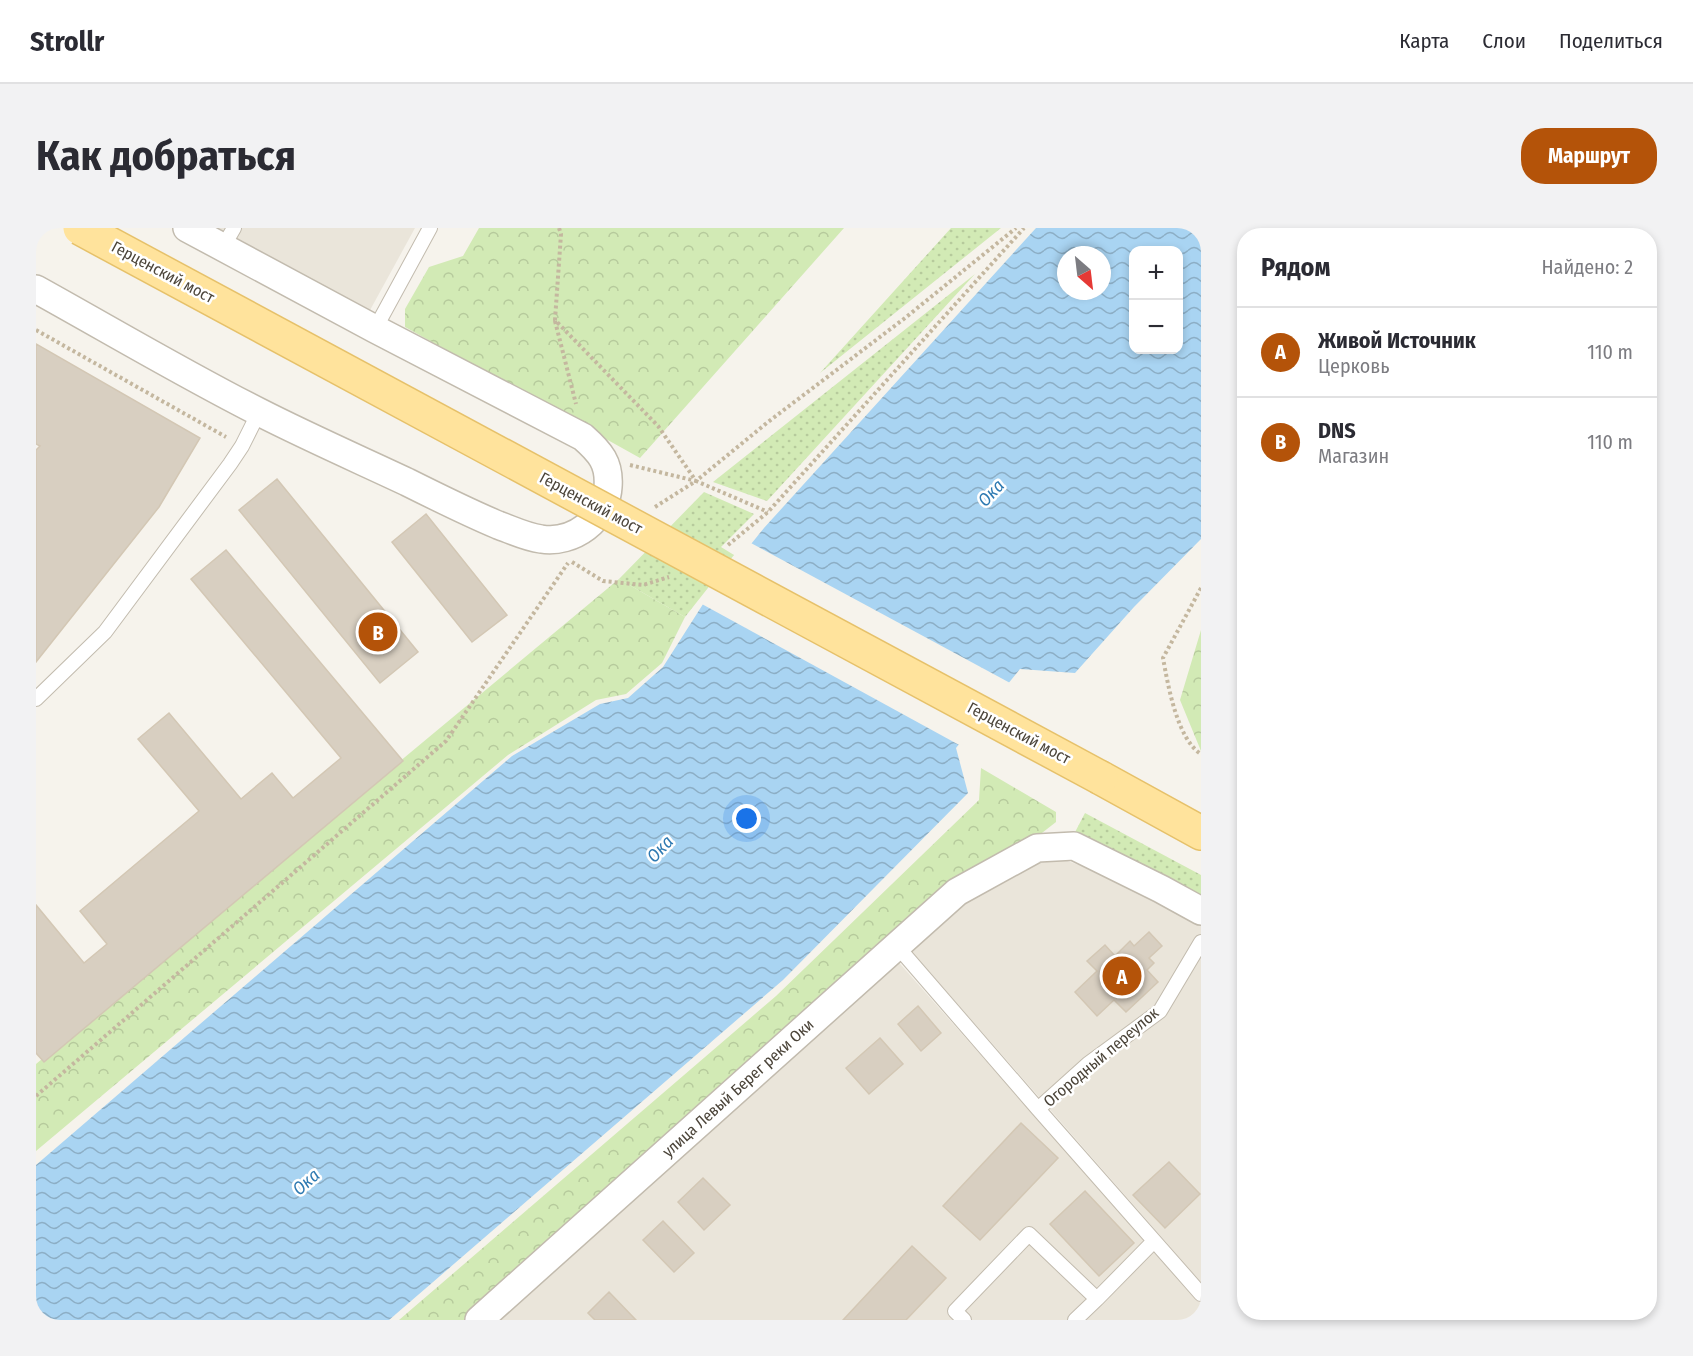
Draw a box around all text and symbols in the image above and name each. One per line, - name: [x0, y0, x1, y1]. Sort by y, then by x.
- text: Strollr: [30, 25, 104, 58]
- text: Карта: [1399, 28, 1449, 54]
- text: Слои: [1482, 28, 1526, 54]
- text: Поделиться: [1559, 28, 1663, 54]
- button: Маршрут: [1521, 128, 1657, 184]
- text: Как добраться: [36, 131, 296, 181]
- street label: Герценский мост: [108, 237, 218, 307]
- north arrow: [1057, 246, 1111, 300]
- map controls: [1129, 246, 1183, 354]
- button: +: [1129, 246, 1183, 300]
- text: Рядом: [1261, 252, 1330, 283]
- text: Найдено: 2: [1541, 255, 1633, 279]
- button: −: [1129, 300, 1183, 354]
- text: Живой Источник: [1318, 327, 1476, 354]
- text: A: [1275, 340, 1286, 364]
- text: 110 m: [1587, 340, 1633, 364]
- text: Церковь: [1318, 354, 1390, 378]
- text: DNS: [1318, 417, 1356, 444]
- text: B: [1275, 430, 1286, 454]
- text: 110 m: [1587, 430, 1633, 454]
- text: Магазин: [1318, 444, 1389, 468]
- street label: Герценский мост: [536, 468, 646, 538]
- water label: Ока: [973, 475, 1009, 511]
- pin: B: [358, 610, 398, 654]
- street label: Герценский мост: [964, 698, 1074, 768]
- your location: [732, 804, 761, 833]
- water label: Ока: [642, 831, 678, 867]
- pin: A: [1102, 954, 1142, 999]
- street label: Огородный переулок: [1040, 1003, 1163, 1111]
- street label: улица Левый Берег реки Оки: [658, 1015, 818, 1161]
- water label: Ока: [288, 1164, 324, 1200]

